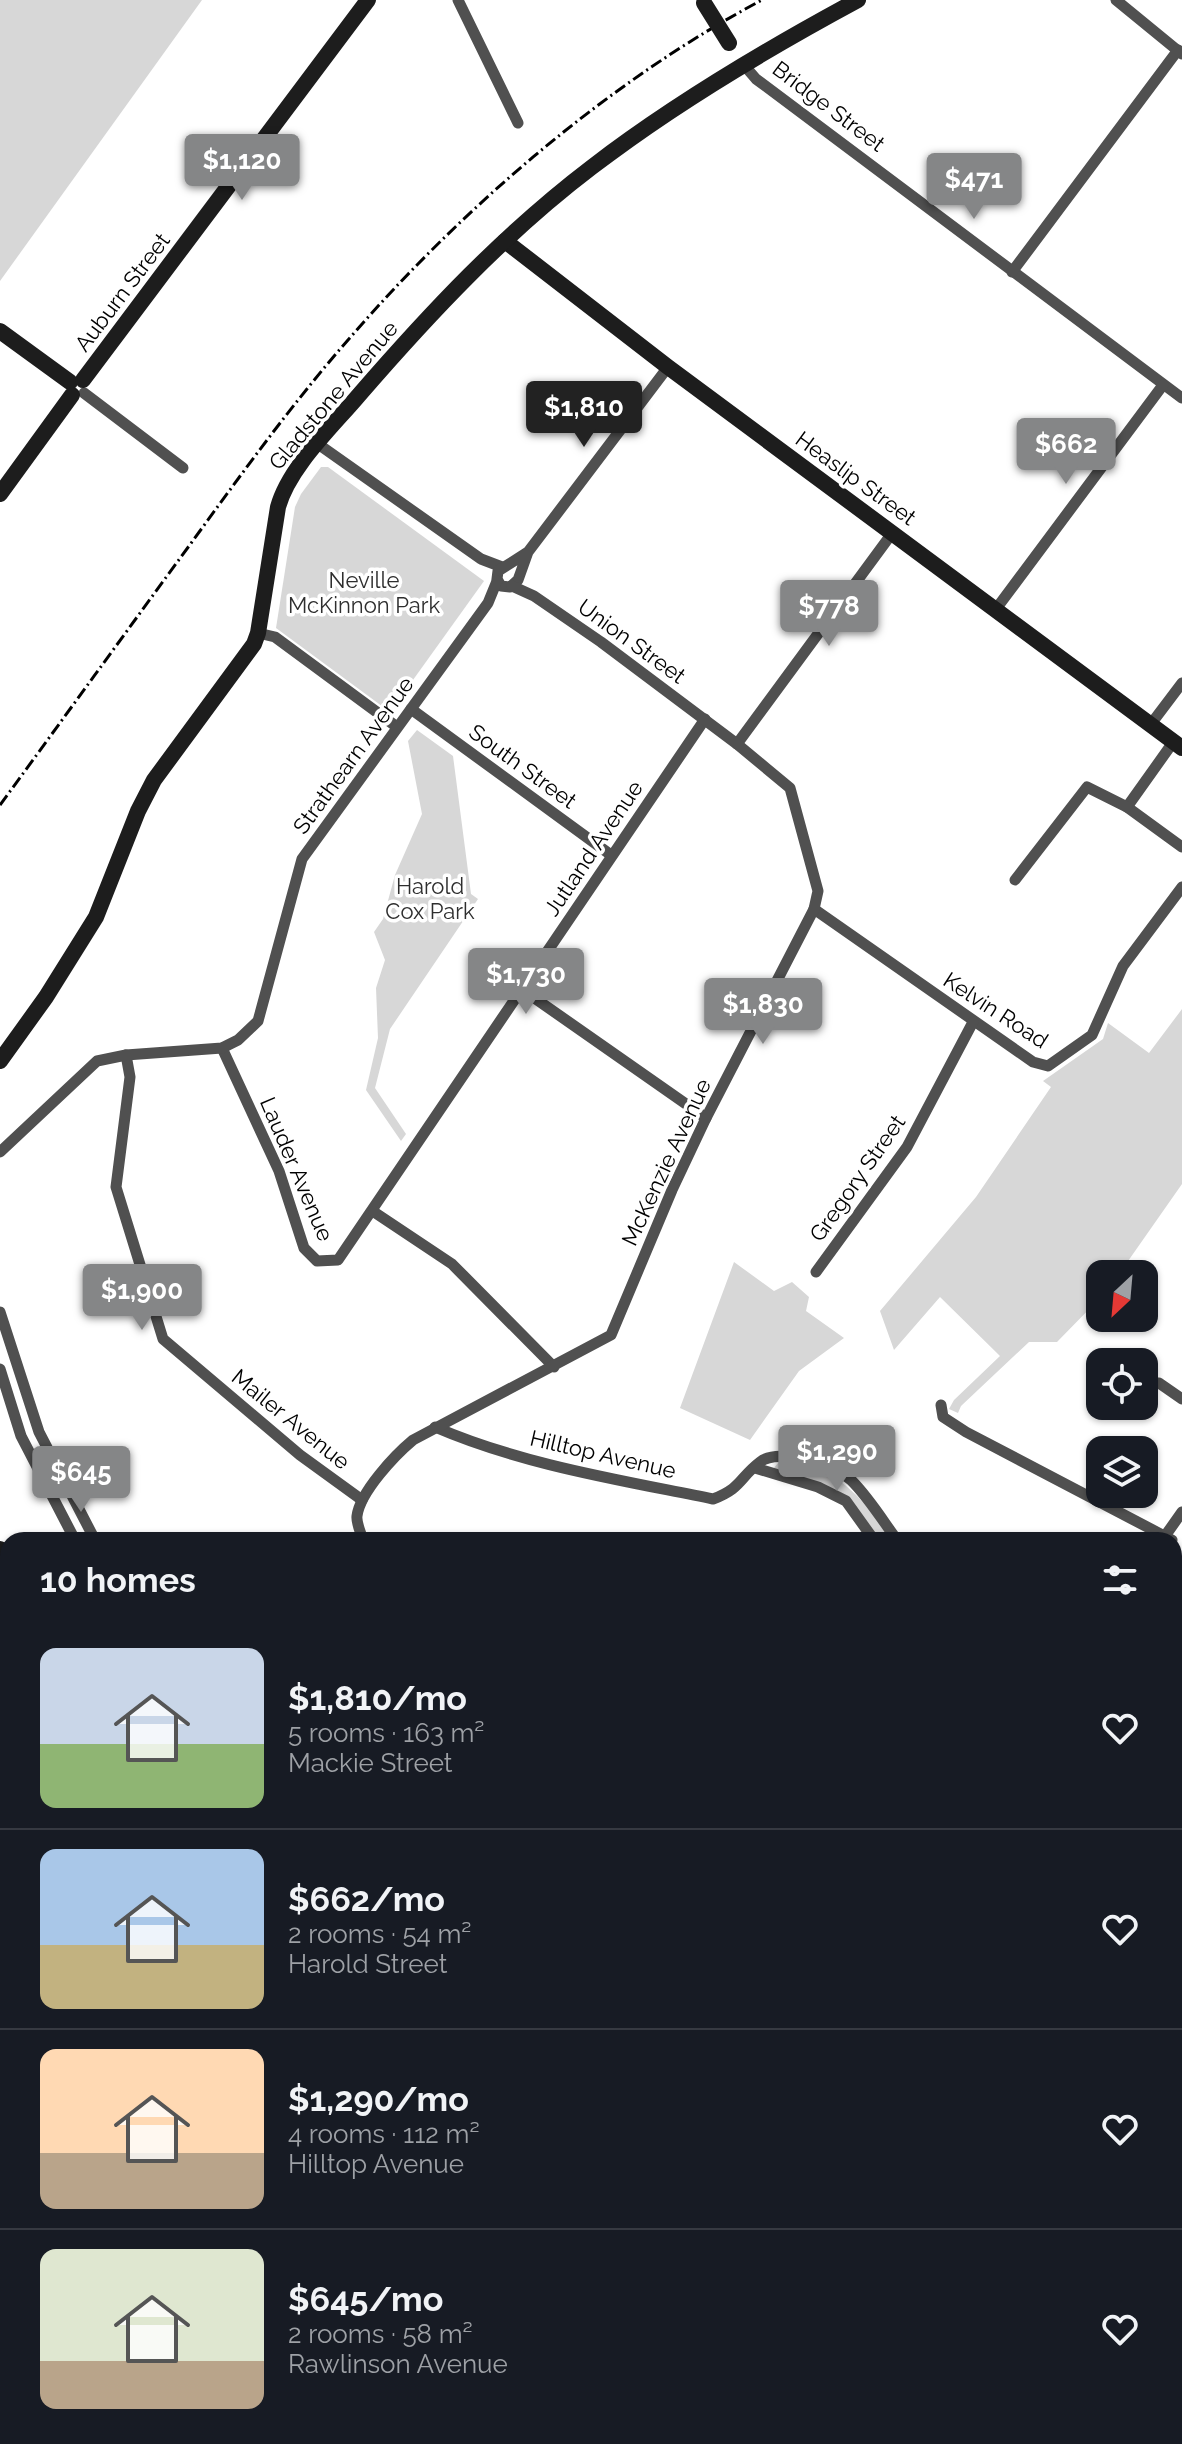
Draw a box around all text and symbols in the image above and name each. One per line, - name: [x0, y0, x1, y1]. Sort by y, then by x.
- street label: Bridge Street: [768, 55, 891, 157]
- pin: $1,120: [177, 134, 307, 202]
- text: $1,120: [203, 145, 281, 175]
- pin: $471: [927, 153, 1021, 221]
- text: $471: [945, 164, 1003, 194]
- street label: Auburn Street: [69, 227, 175, 356]
- street label: Gladstone Avenue: [263, 315, 403, 475]
- pin: $1,810: [519, 381, 649, 449]
- text: $1,810: [544, 392, 624, 422]
- pin: $662: [1019, 418, 1113, 486]
- street label: Heaslip Street: [791, 426, 922, 531]
- text: $662: [1035, 429, 1097, 459]
- park label: Neville McKinnon Park: [288, 567, 440, 618]
- pin: $778: [782, 580, 876, 648]
- text: $778: [798, 591, 860, 621]
- street label: Union Street: [573, 593, 691, 689]
- street label: Strathearn Avenue: [287, 671, 419, 839]
- street label: South Street: [464, 718, 582, 814]
- street label: Jutland Avenue: [538, 775, 648, 921]
- park label: Harold Cox Park: [385, 873, 475, 924]
- pin: $1,730: [461, 948, 591, 1016]
- text: $1,730: [486, 959, 566, 989]
- street label: Kelvin Road: [939, 966, 1053, 1054]
- pin: $1,830: [698, 978, 828, 1046]
- text: $1,830: [722, 989, 804, 1019]
- street label: McKenzie Avenue: [616, 1074, 716, 1250]
- street label: Lauder Avenue: [255, 1093, 339, 1245]
- street label: Gregory Street: [804, 1109, 911, 1246]
- north arrow: [1086, 1260, 1158, 1332]
- map controls: [1086, 1260, 1158, 1508]
- pin: $1,900: [77, 1264, 207, 1332]
- text: $1,900: [101, 1275, 183, 1305]
- button: locate: [1086, 1348, 1158, 1420]
- street label: Mailer Avenue: [227, 1364, 355, 1475]
- street label: Hilltop Avenue: [528, 1425, 679, 1483]
- pin: $1,290: [772, 1425, 902, 1493]
- text: $1,290: [796, 1436, 878, 1466]
- button: layers: [1086, 1436, 1158, 1508]
- pin: $645: [34, 1446, 128, 1514]
- text: $645: [50, 1457, 112, 1487]
- icon: filters: [1098, 1558, 1142, 1602]
- text: 10 homes: [40, 1560, 196, 1600]
- text: $1,810/mo: [288, 1678, 467, 1718]
- icon: home: [104, 1680, 200, 1776]
- icon: heart: [1098, 1706, 1142, 1750]
- text: 5 rooms · 163 m²: [288, 1718, 484, 1748]
- text: Mackie Street: [288, 1748, 453, 1778]
- text: $662/mo: [288, 1879, 445, 1919]
- icon: home: [104, 1881, 200, 1977]
- icon: heart: [1098, 1907, 1142, 1951]
- text: 2 rooms · 54 m²: [288, 1919, 471, 1949]
- text: Harold Street: [288, 1949, 447, 1979]
- text: $1,290/mo: [288, 2079, 469, 2119]
- icon: home: [104, 2081, 200, 2177]
- icon: heart: [1098, 2107, 1142, 2151]
- text: 4 rooms · 112 m²: [288, 2119, 480, 2149]
- text: Hilltop Avenue: [288, 2149, 464, 2179]
- text: $645/mo: [288, 2279, 443, 2319]
- icon: home: [104, 2281, 200, 2377]
- icon: heart: [1098, 2307, 1142, 2351]
- text: 2 rooms · 58 m²: [288, 2319, 473, 2349]
- text: Rawlinson Avenue: [288, 2349, 508, 2379]

